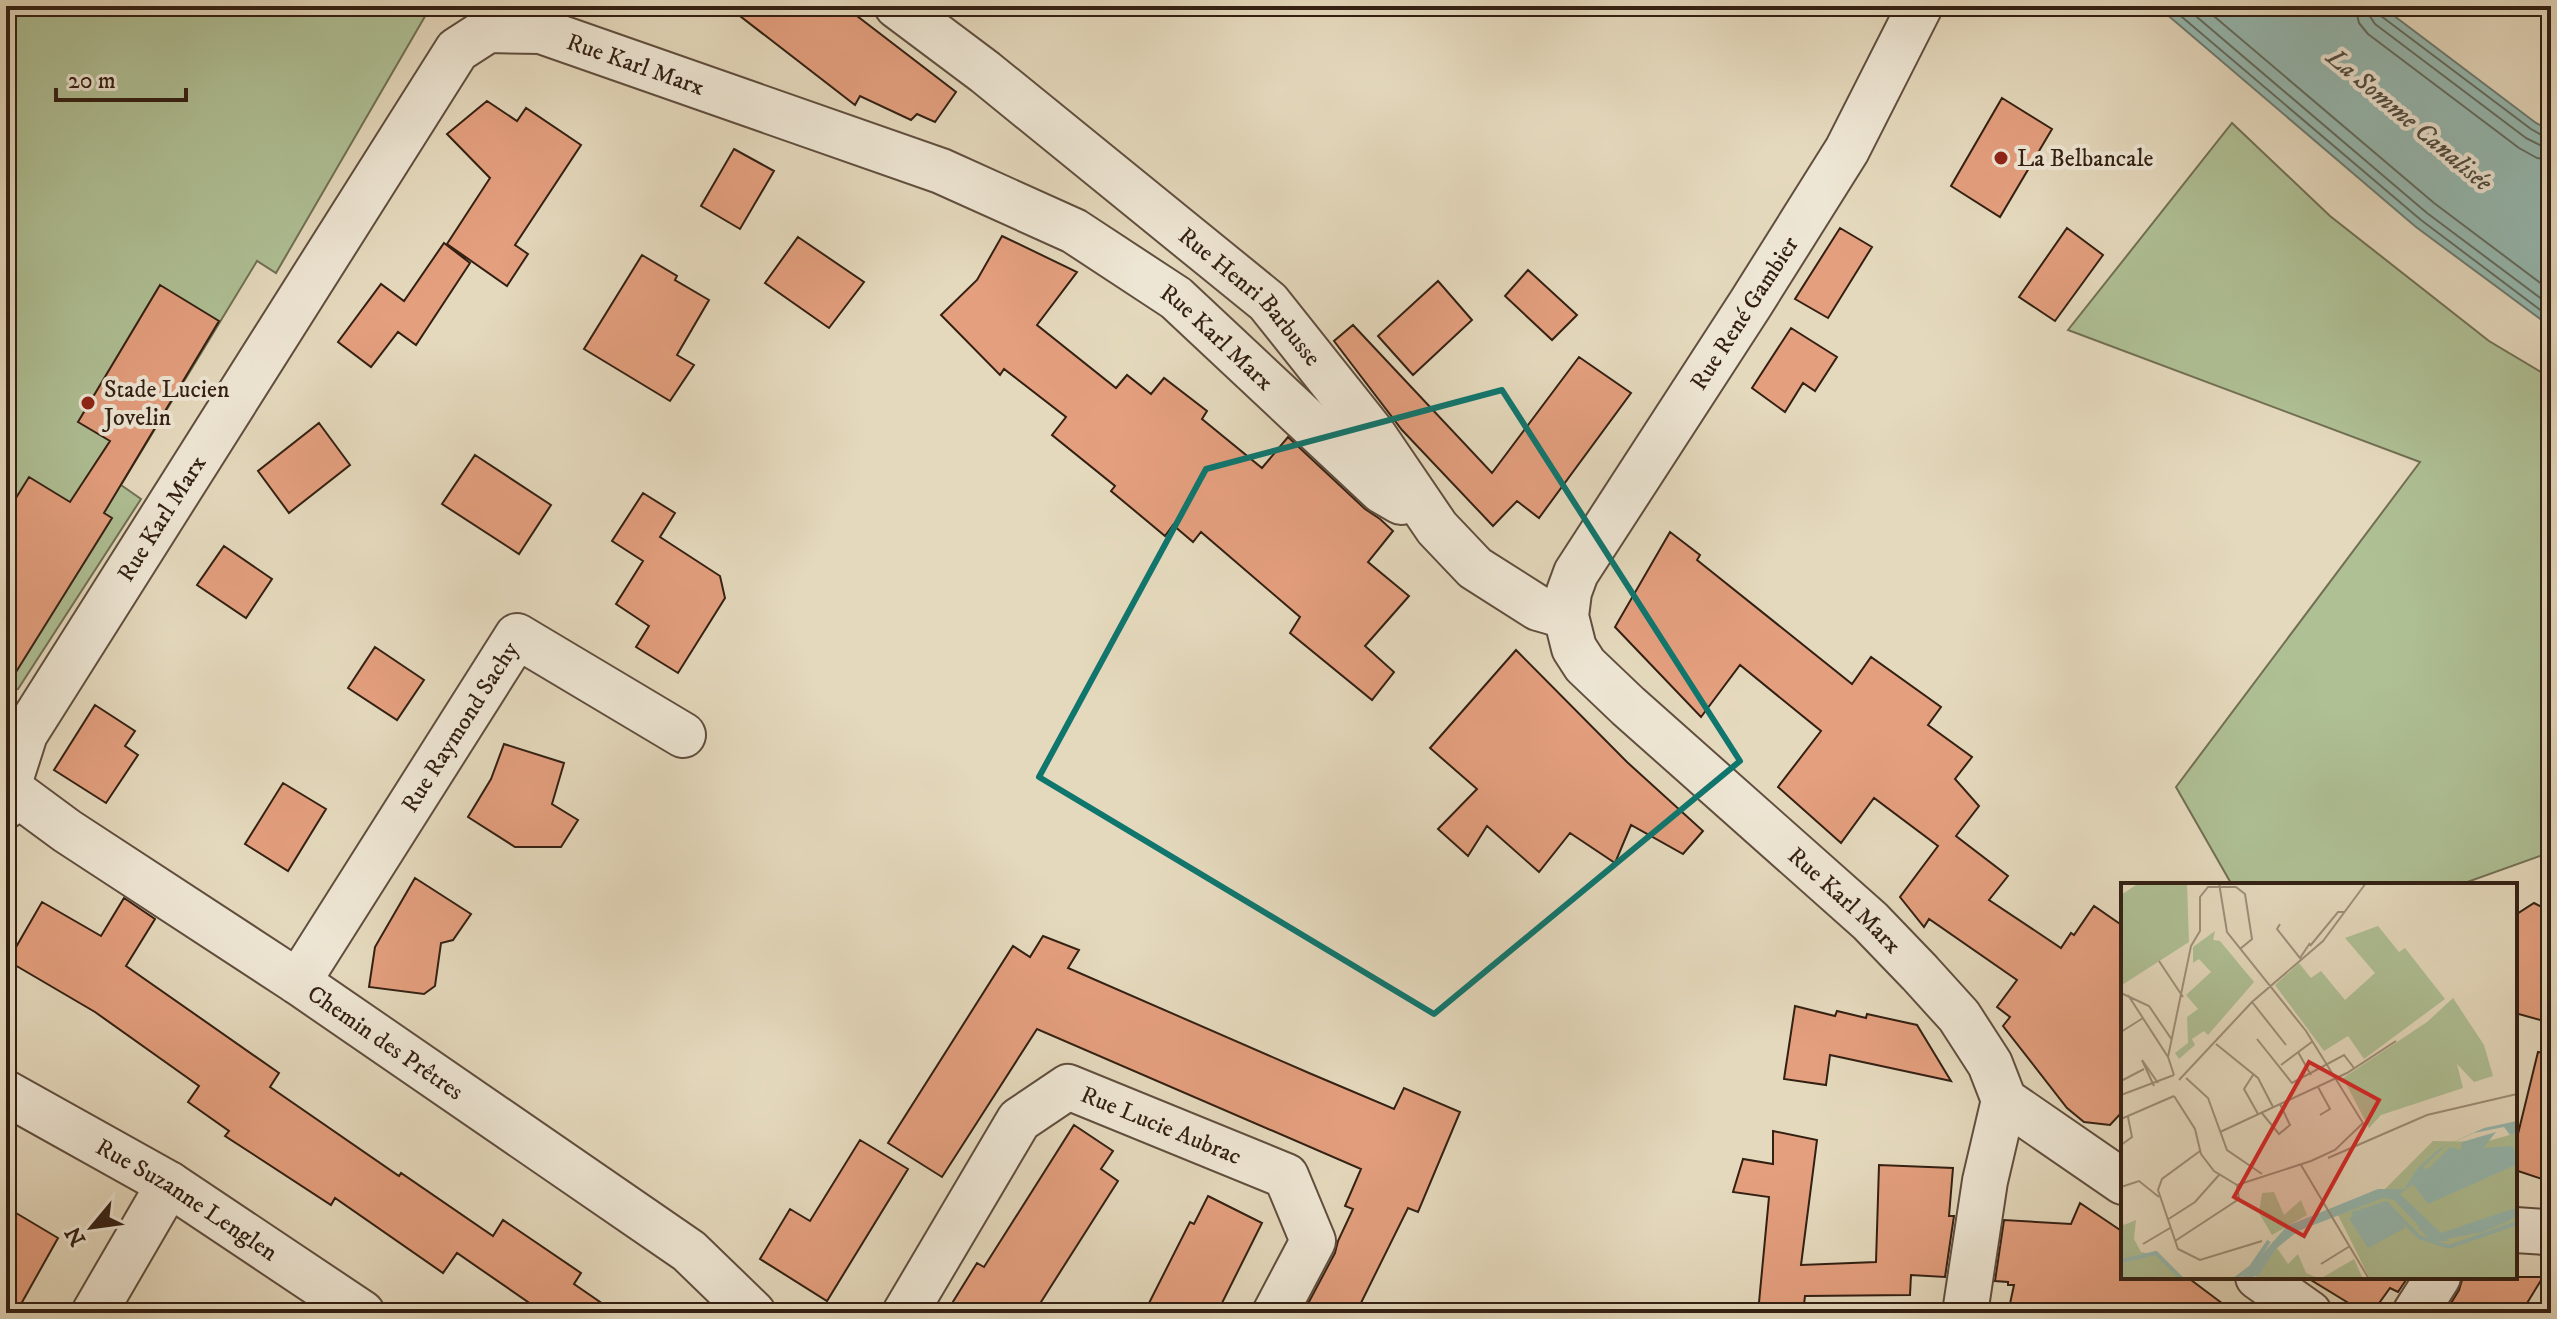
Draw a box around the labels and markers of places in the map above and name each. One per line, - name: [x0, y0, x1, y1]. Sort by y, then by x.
- place label: La Belbancale: [2017, 144, 2154, 174]
- marker: La Belbancale: [1992, 149, 2010, 167]
- place label: Stade Lucien Jovelin: [102, 375, 230, 433]
- marker: Stade Lucien Jovelin: [79, 394, 97, 412]

